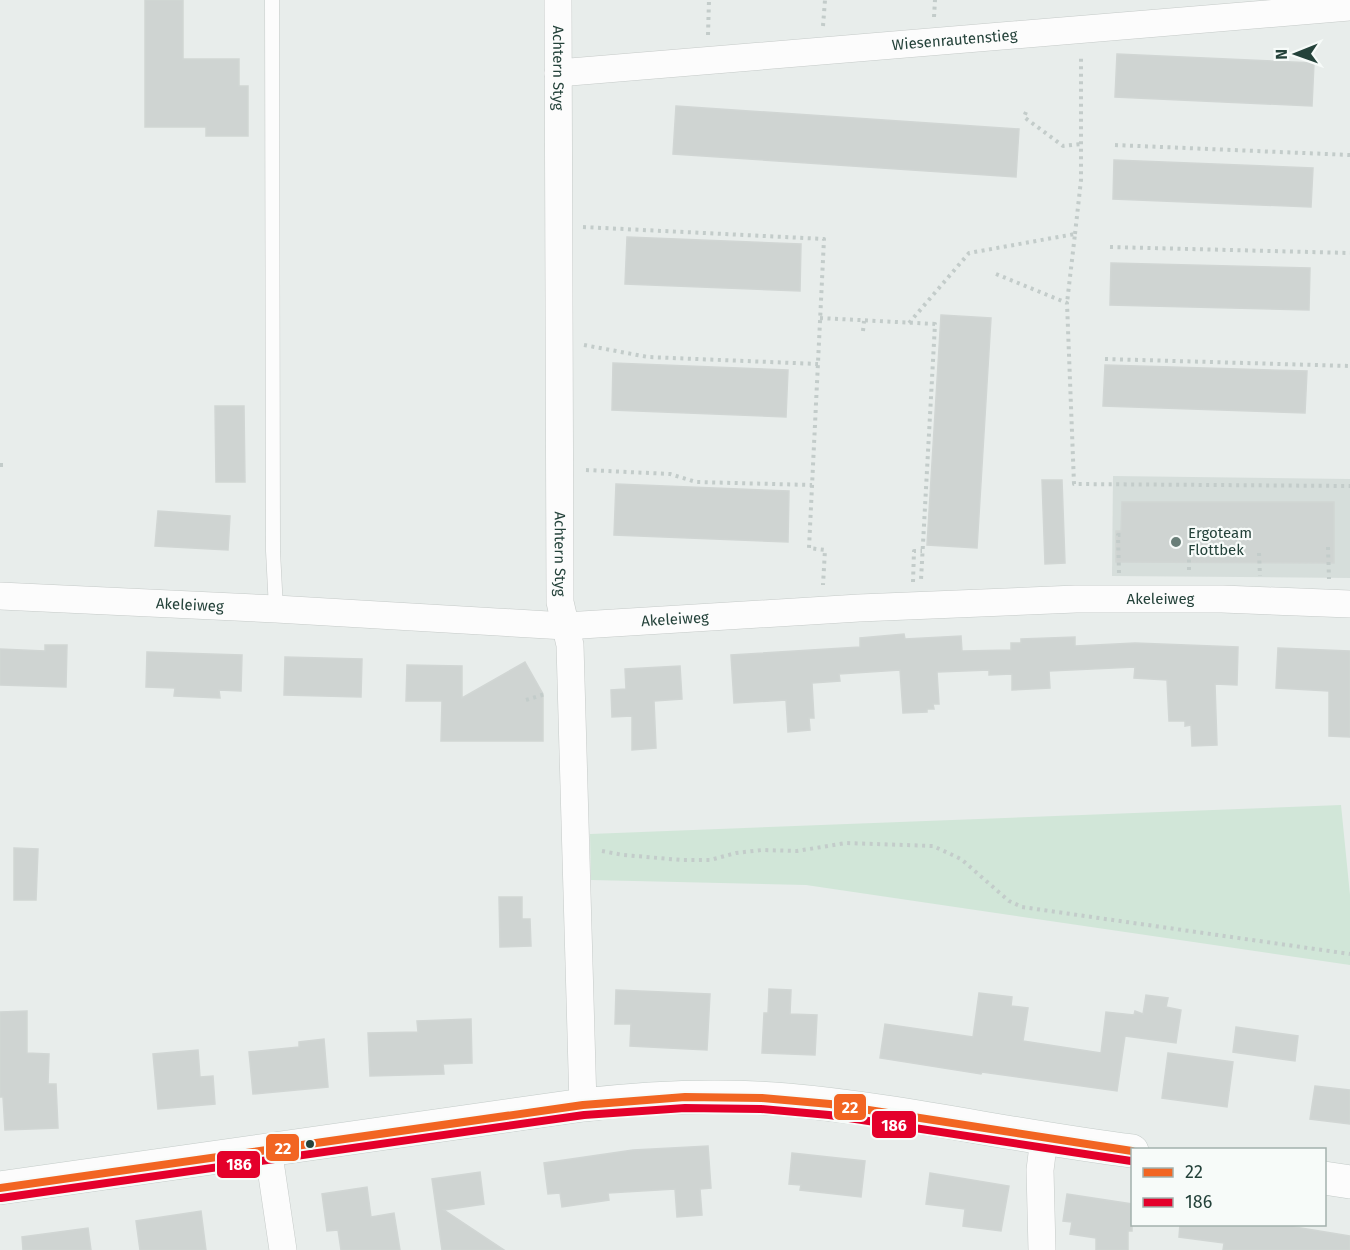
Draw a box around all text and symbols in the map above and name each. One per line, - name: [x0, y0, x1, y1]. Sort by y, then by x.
- north arrow: [1266, 24, 1326, 84]
- street label: Achtern Styg: [549, 25, 567, 111]
- street label: Wiesenrautenstieg: [891, 26, 1018, 54]
- text: N: [1272, 49, 1291, 60]
- street label: Achtern Styg: [551, 511, 569, 597]
- place label: Ergoteam Flottbek: [1188, 524, 1252, 559]
- marker: Ergoteam Flottbek: [1169, 535, 1183, 549]
- street label: Akeleiweg: [1127, 590, 1195, 608]
- street label: Akeleiweg: [155, 594, 224, 616]
- street label: Akeleiweg: [641, 608, 710, 630]
- line badge: 22: [833, 1093, 867, 1121]
- text: 22: [842, 1098, 858, 1117]
- line badge: 186: [871, 1110, 917, 1139]
- text: 186: [881, 1116, 907, 1135]
- line badge: 22: [265, 1133, 300, 1162]
- unlabelled marker: [304, 1138, 316, 1150]
- text: 22: [275, 1139, 291, 1158]
- legend: [1131, 1148, 1326, 1226]
- line badge: 186: [216, 1150, 261, 1179]
- text: 186: [226, 1155, 252, 1174]
- text: 22: [1185, 1161, 1203, 1183]
- text: 186: [1185, 1191, 1212, 1213]

